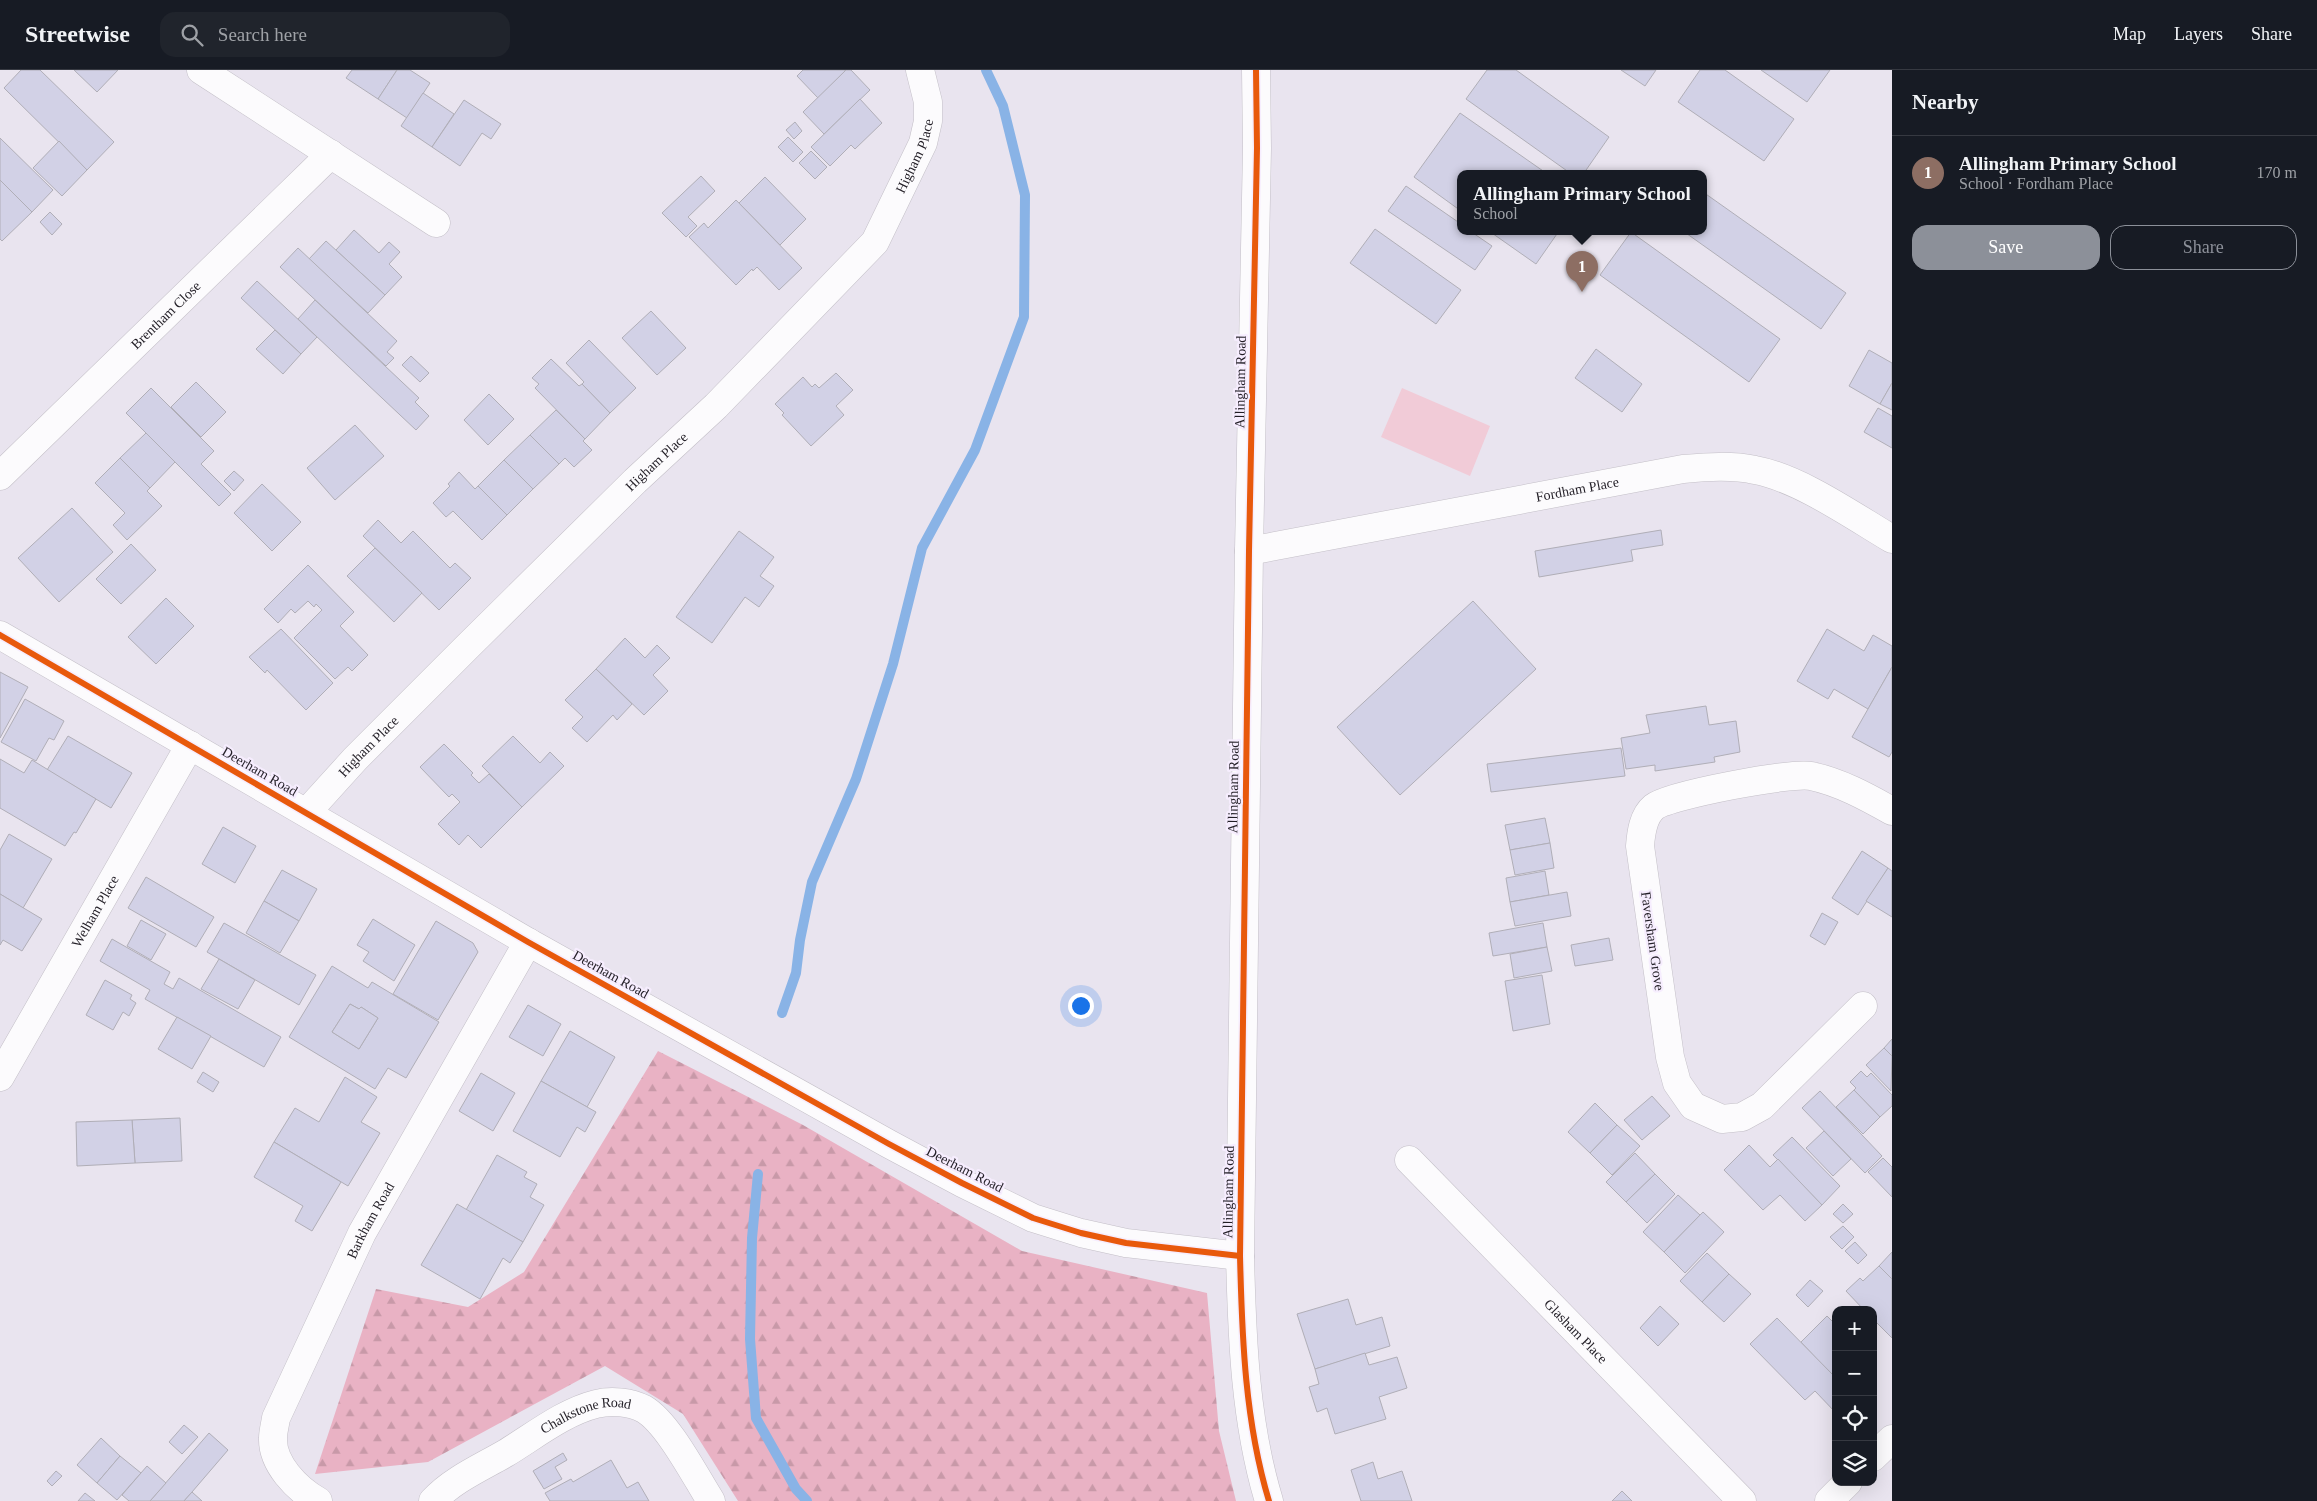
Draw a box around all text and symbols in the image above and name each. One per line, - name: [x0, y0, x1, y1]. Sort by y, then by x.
- search box: [160, 12, 510, 57]
- text: Streetwise: [25, 21, 130, 47]
- icon: search: [178, 21, 206, 49]
- text: Search here: [218, 24, 307, 45]
- text: Map: [2113, 24, 2146, 44]
- text: Layers: [2174, 24, 2223, 44]
- text: Share: [2251, 24, 2292, 44]
- text: Nearby: [1912, 90, 1979, 114]
- street label: Higham Place: [893, 117, 936, 195]
- text: Allingham Primary School: [1959, 153, 2176, 174]
- text: 1: [1924, 164, 1932, 181]
- text: 170 m: [2257, 164, 2297, 181]
- popup: [1457, 170, 1707, 235]
- text: School · Fordham Place: [1959, 175, 2113, 192]
- text: Allingham Primary School: [1473, 183, 1691, 204]
- text: School: [1473, 205, 1518, 222]
- button: Save: [1912, 225, 2100, 270]
- button: Share: [2110, 225, 2297, 270]
- pin: 1: [1566, 251, 1598, 292]
- street label: Brentham Close: [128, 278, 204, 352]
- street label: Allingham Road: [1232, 335, 1249, 429]
- street label: Higham Place: [623, 429, 691, 494]
- street label: Fordham Place: [1534, 474, 1620, 505]
- street label: Higham Place: [336, 713, 402, 780]
- street label: Allingham Road: [1225, 740, 1242, 834]
- street label: Deerham Road: [219, 744, 300, 799]
- street label: Welham Place: [69, 873, 122, 950]
- street label: Faversham Grove: [1638, 891, 1667, 992]
- street label: Deerham Road: [570, 947, 651, 1001]
- your location: [1068, 993, 1094, 1019]
- street label: Deerham Road: [924, 1144, 1006, 1195]
- street label: Allingham Road: [1220, 1145, 1237, 1239]
- street label: Barkham Road: [344, 1180, 397, 1261]
- street label: Glasham Place: [1541, 1296, 1610, 1367]
- map controls: [1832, 1306, 1877, 1486]
- button: +: [1832, 1306, 1877, 1351]
- button: −: [1832, 1351, 1877, 1396]
- street label: Chalkstone Road: [538, 1395, 632, 1437]
- button: locate: [1832, 1396, 1877, 1441]
- button: layers: [1832, 1441, 1877, 1486]

